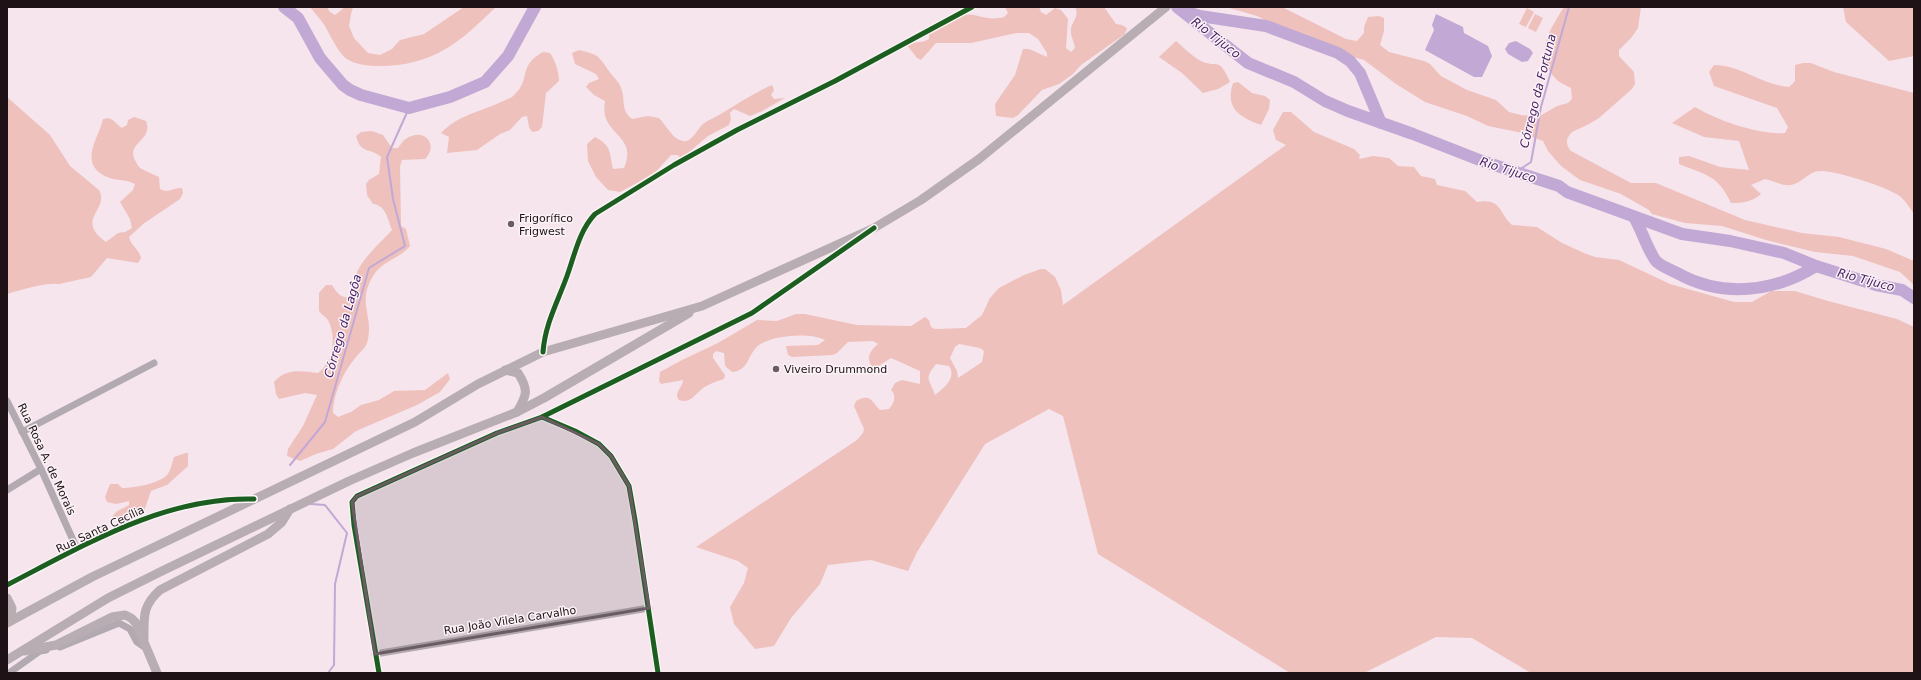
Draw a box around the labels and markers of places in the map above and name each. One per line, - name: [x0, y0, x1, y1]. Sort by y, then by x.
- place label: Frigorífico Frigwest: [519, 212, 573, 238]
- marker: Frigorífico Frigwest: [506, 219, 516, 229]
- place label: Viveiro Drummond: [784, 363, 887, 376]
- marker: Viveiro Drummond: [771, 364, 781, 374]

